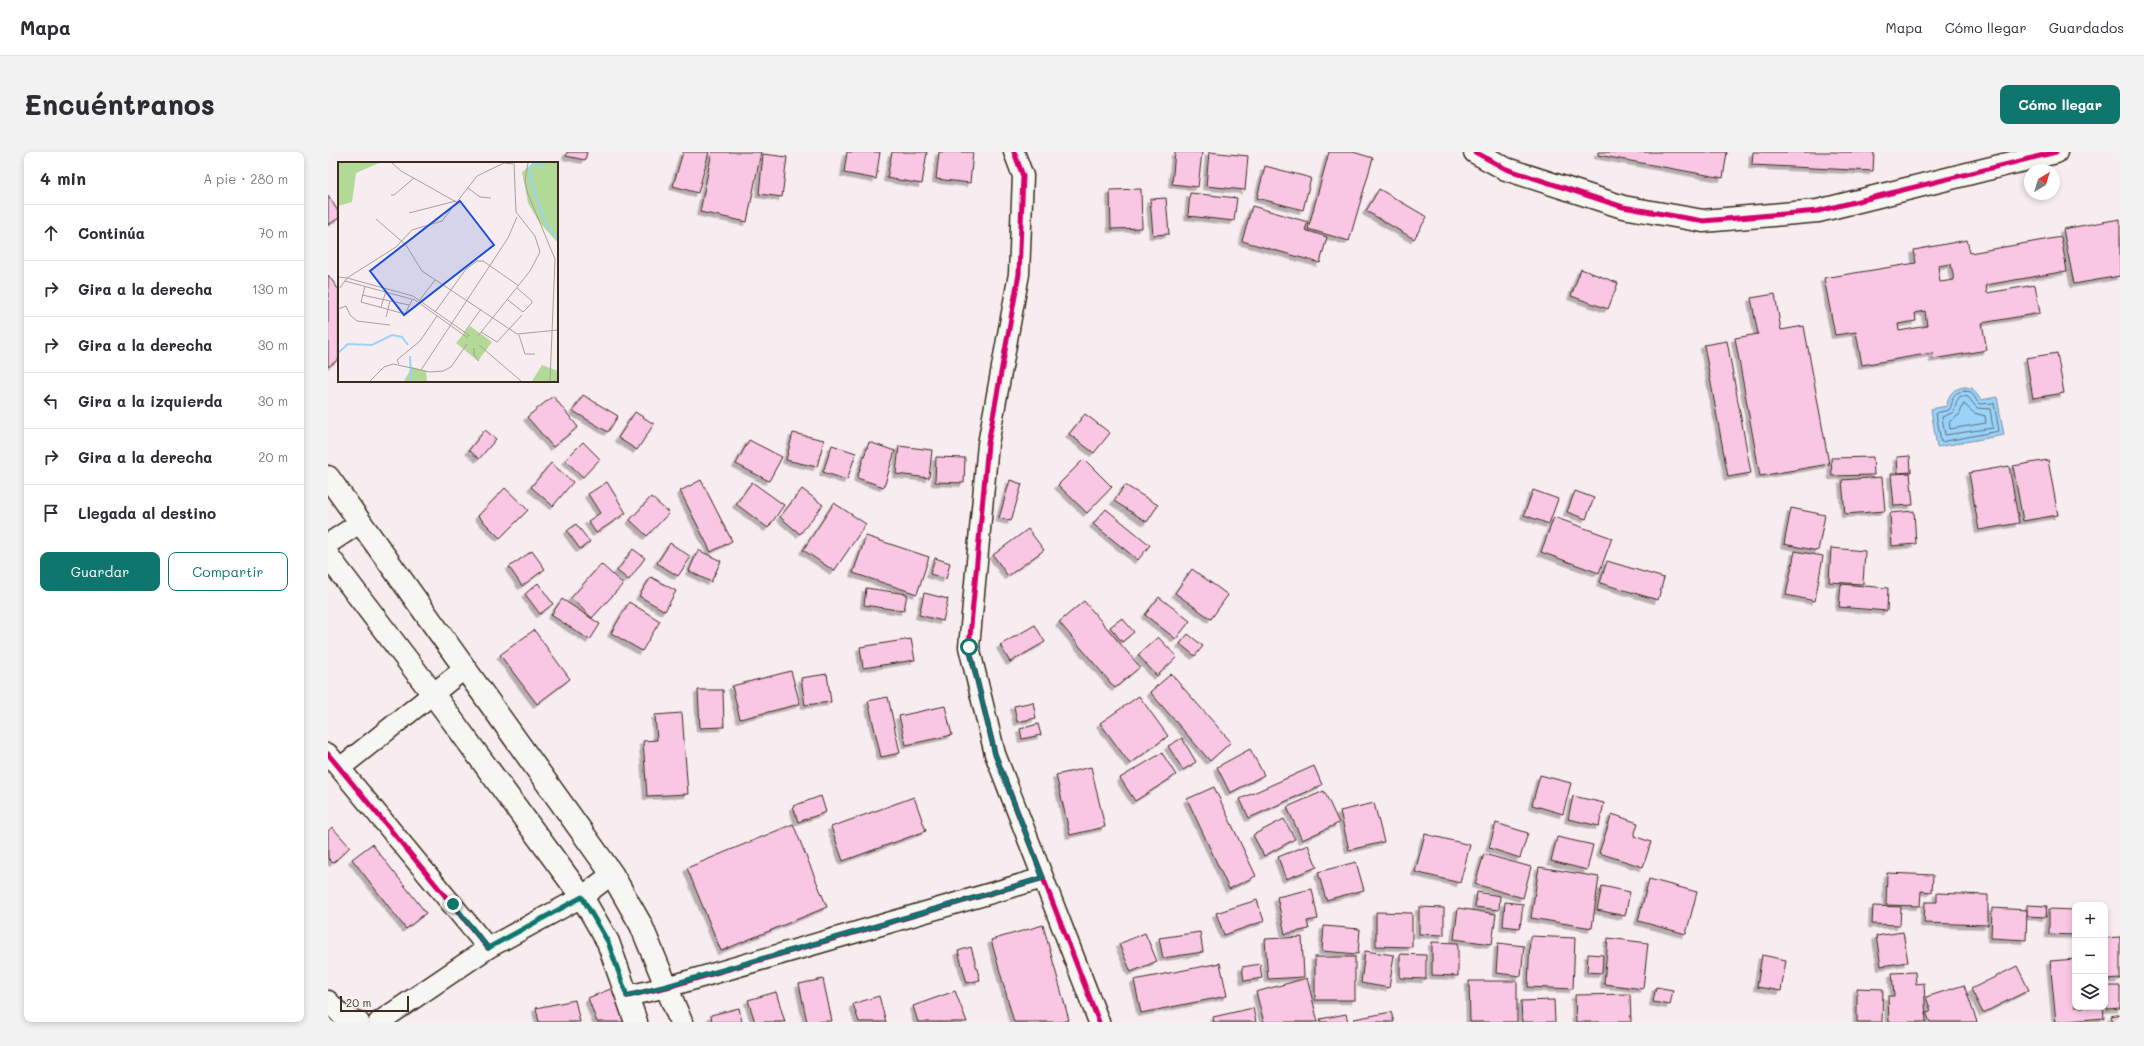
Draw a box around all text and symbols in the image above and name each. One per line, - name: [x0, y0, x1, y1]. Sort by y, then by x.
- text: Mapa: [20, 15, 71, 40]
- text: Mapa: [1886, 18, 1923, 37]
- text: Cómo llegar: [1945, 18, 2027, 37]
- text: Guardados: [2049, 18, 2124, 37]
- button: Cómo llegar: [2000, 85, 2120, 124]
- text: Encuéntranos: [24, 86, 215, 122]
- inset map: [338, 162, 558, 382]
- north arrow: [2024, 164, 2060, 200]
- text: 4 min: [40, 167, 86, 189]
- text: A pie · 280 m: [203, 170, 288, 187]
- icon: ahead: [40, 222, 62, 244]
- text: Continúa: [78, 223, 145, 243]
- text: 70 m: [258, 224, 288, 241]
- icon: right: [40, 278, 62, 300]
- text: Gira a la derecha: [78, 279, 212, 299]
- text: 130 m: [252, 280, 288, 297]
- icon: right: [40, 334, 62, 356]
- text: Gira a la derecha: [78, 335, 212, 355]
- text: 30 m: [258, 336, 288, 353]
- icon: left: [40, 390, 62, 412]
- text: Gira a la izquierda: [78, 391, 223, 411]
- text: 30 m: [258, 392, 288, 409]
- icon: right: [40, 446, 62, 468]
- text: Gira a la derecha: [78, 447, 212, 467]
- text: 20 m: [258, 448, 288, 465]
- icon: arrive: [40, 502, 62, 524]
- text: Llegada al destino: [78, 503, 216, 523]
- button: Guardar: [40, 552, 160, 591]
- button: Compartir: [168, 552, 288, 591]
- route start: [960, 638, 978, 656]
- route end: [444, 895, 462, 913]
- map controls: [2072, 902, 2108, 1010]
- button: +: [2072, 902, 2108, 938]
- button: −: [2072, 938, 2108, 974]
- button: layers: [2072, 974, 2108, 1010]
- scale bar: [340, 994, 409, 1013]
- text: 20 m: [346, 995, 371, 1010]

